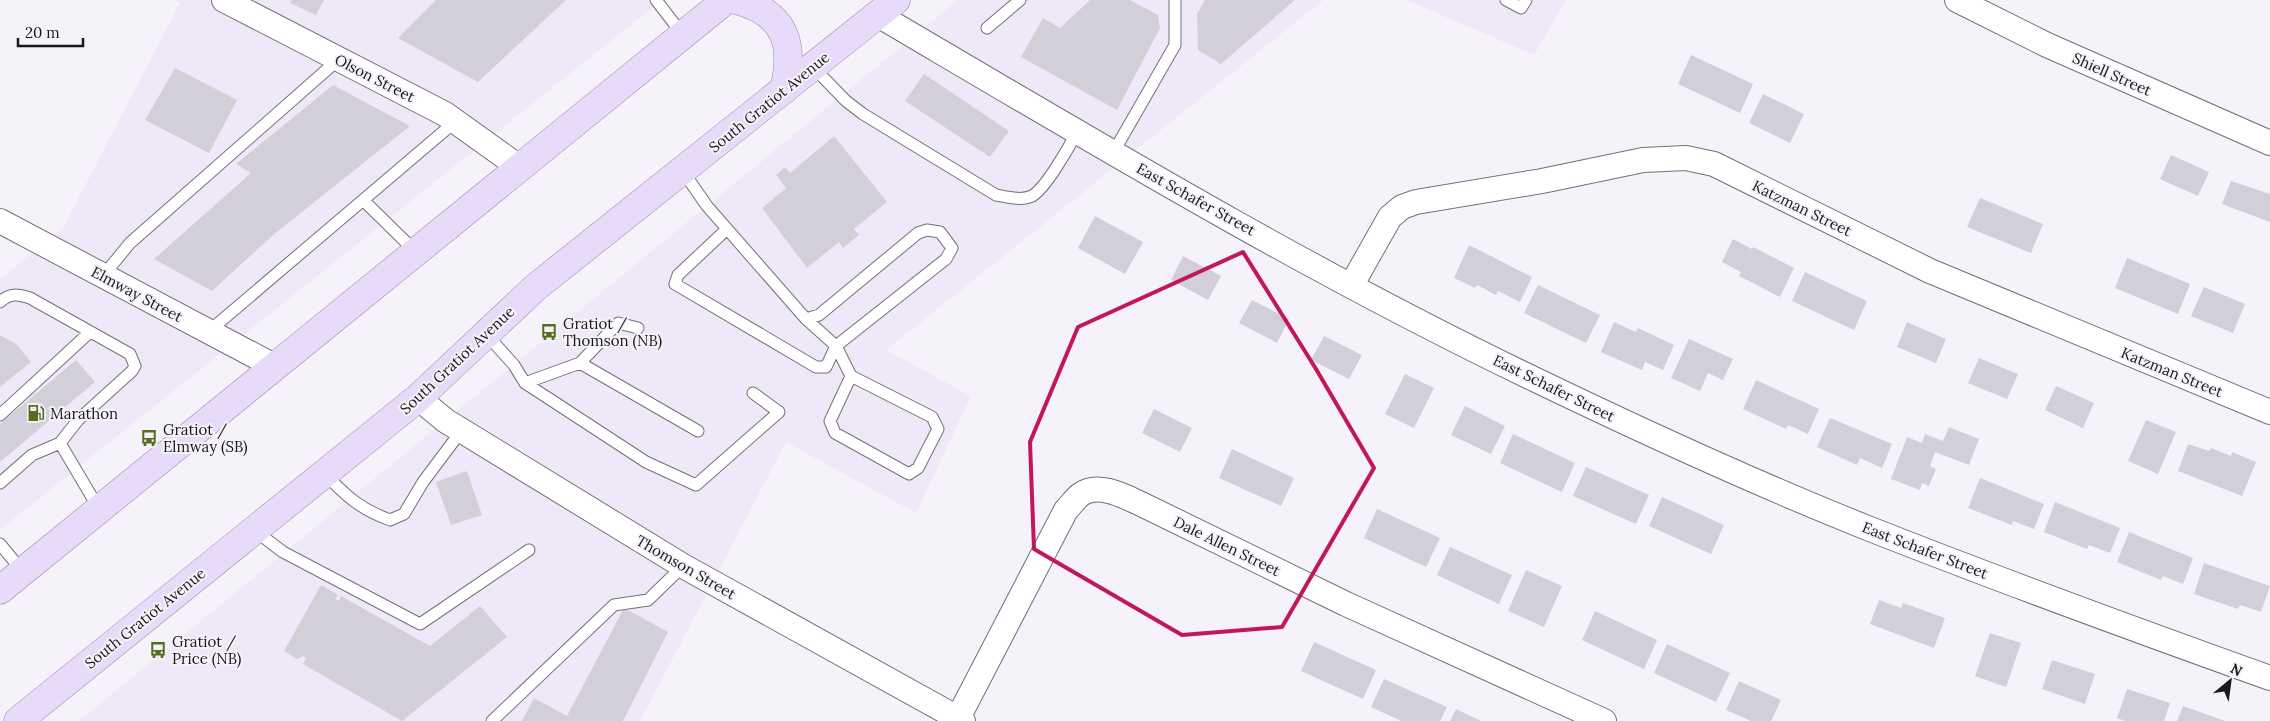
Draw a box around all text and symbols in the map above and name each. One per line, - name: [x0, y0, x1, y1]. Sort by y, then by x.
- scale bar: [18, 15, 82, 47]
- text: 20 m: [25, 23, 60, 42]
- street label: South Gratiot Avenue: [705, 47, 833, 157]
- street label: Shiell Street: [2070, 48, 2155, 100]
- street label: Olson Street: [332, 50, 418, 106]
- street label: East Schafer Street: [1133, 158, 1259, 240]
- street label: Katzman Street: [1749, 176, 1855, 240]
- street label: Elmway Street: [88, 262, 186, 326]
- street label: South Gratiot Avenue: [396, 302, 518, 418]
- place label: Gratiot / Thomson (NB): [563, 314, 663, 351]
- bus stop icon: Gratiot / Thomson (NB): [539, 322, 559, 342]
- street label: Katzman Street: [2118, 343, 2226, 401]
- street label: East Schafer Street: [1490, 350, 1618, 426]
- fuel station icon: Marathon: [26, 403, 46, 423]
- place label: Marathon: [50, 404, 118, 423]
- place label: Gratiot / Elmway (SB): [163, 420, 248, 457]
- bus stop icon: Gratiot / Elmway (SB): [139, 428, 159, 448]
- street label: Dale Allen Street: [1171, 512, 1284, 580]
- street label: East Schafer Street: [1859, 517, 1991, 583]
- street label: Thomson Street: [633, 531, 739, 603]
- street label: South Gratiot Avenue: [81, 563, 209, 673]
- place label: Gratiot / Price (NB): [172, 632, 242, 669]
- bus stop icon: Gratiot / Price (NB): [148, 640, 168, 660]
- north arrow: [2205, 656, 2255, 706]
- text: N: [2227, 659, 2246, 680]

